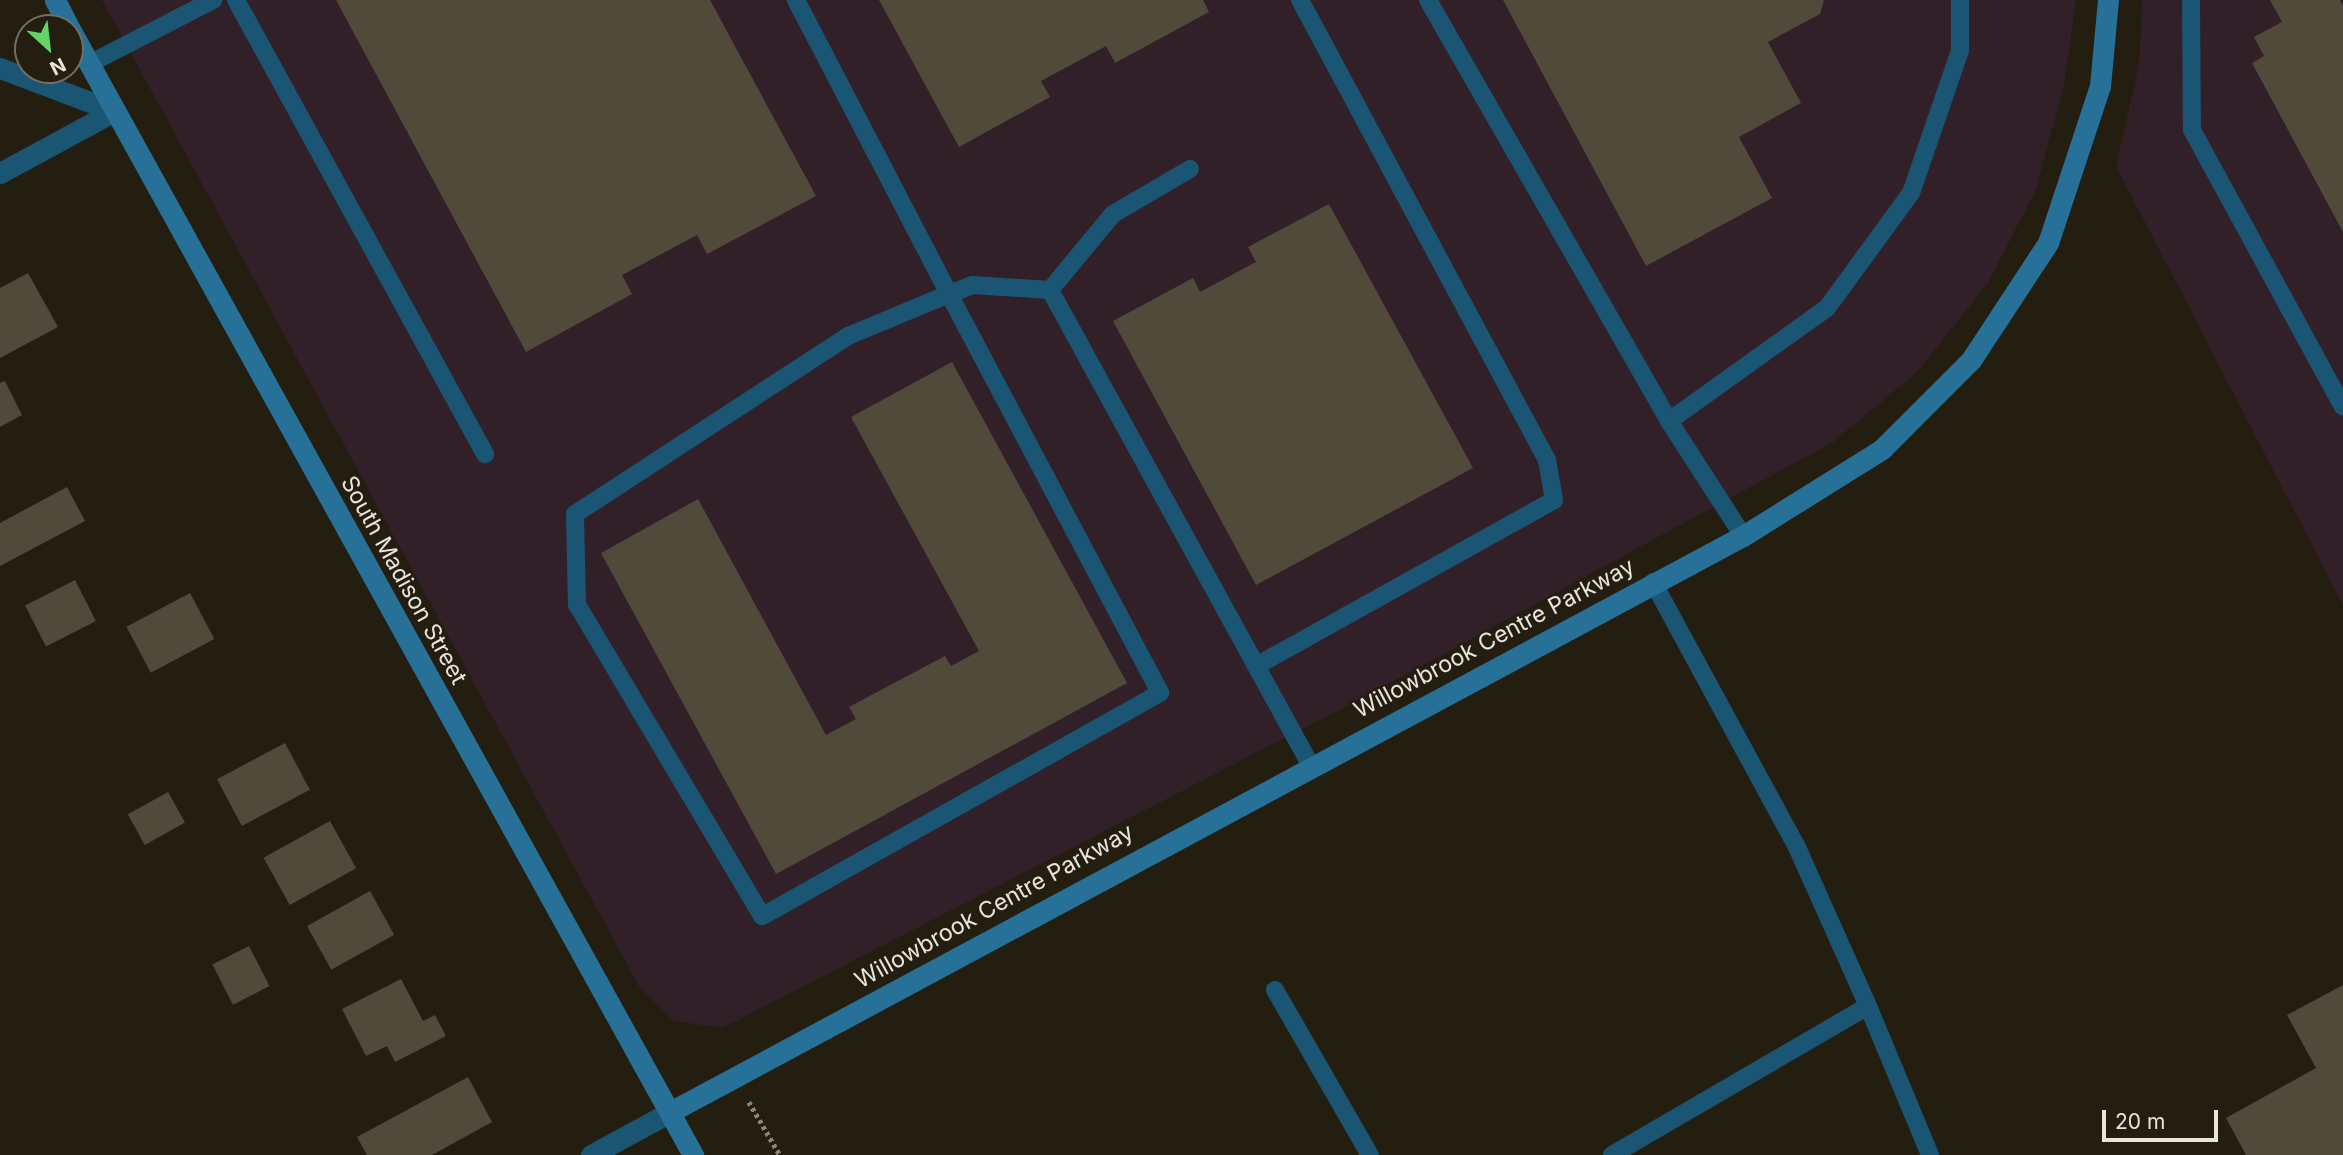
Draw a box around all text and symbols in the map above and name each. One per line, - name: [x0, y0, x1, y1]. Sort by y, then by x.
- north arrow: [14, 14, 84, 84]
- text: N: [46, 53, 70, 80]
- street label: South Madison Street: [335, 471, 473, 689]
- street label: Willowbrook Centre Parkway: [1349, 552, 1639, 724]
- street label: Willowbrook Centre Parkway: [850, 818, 1138, 994]
- scale bar: [2105, 1096, 2220, 1140]
- text: 20 m: [2115, 1109, 2165, 1134]

